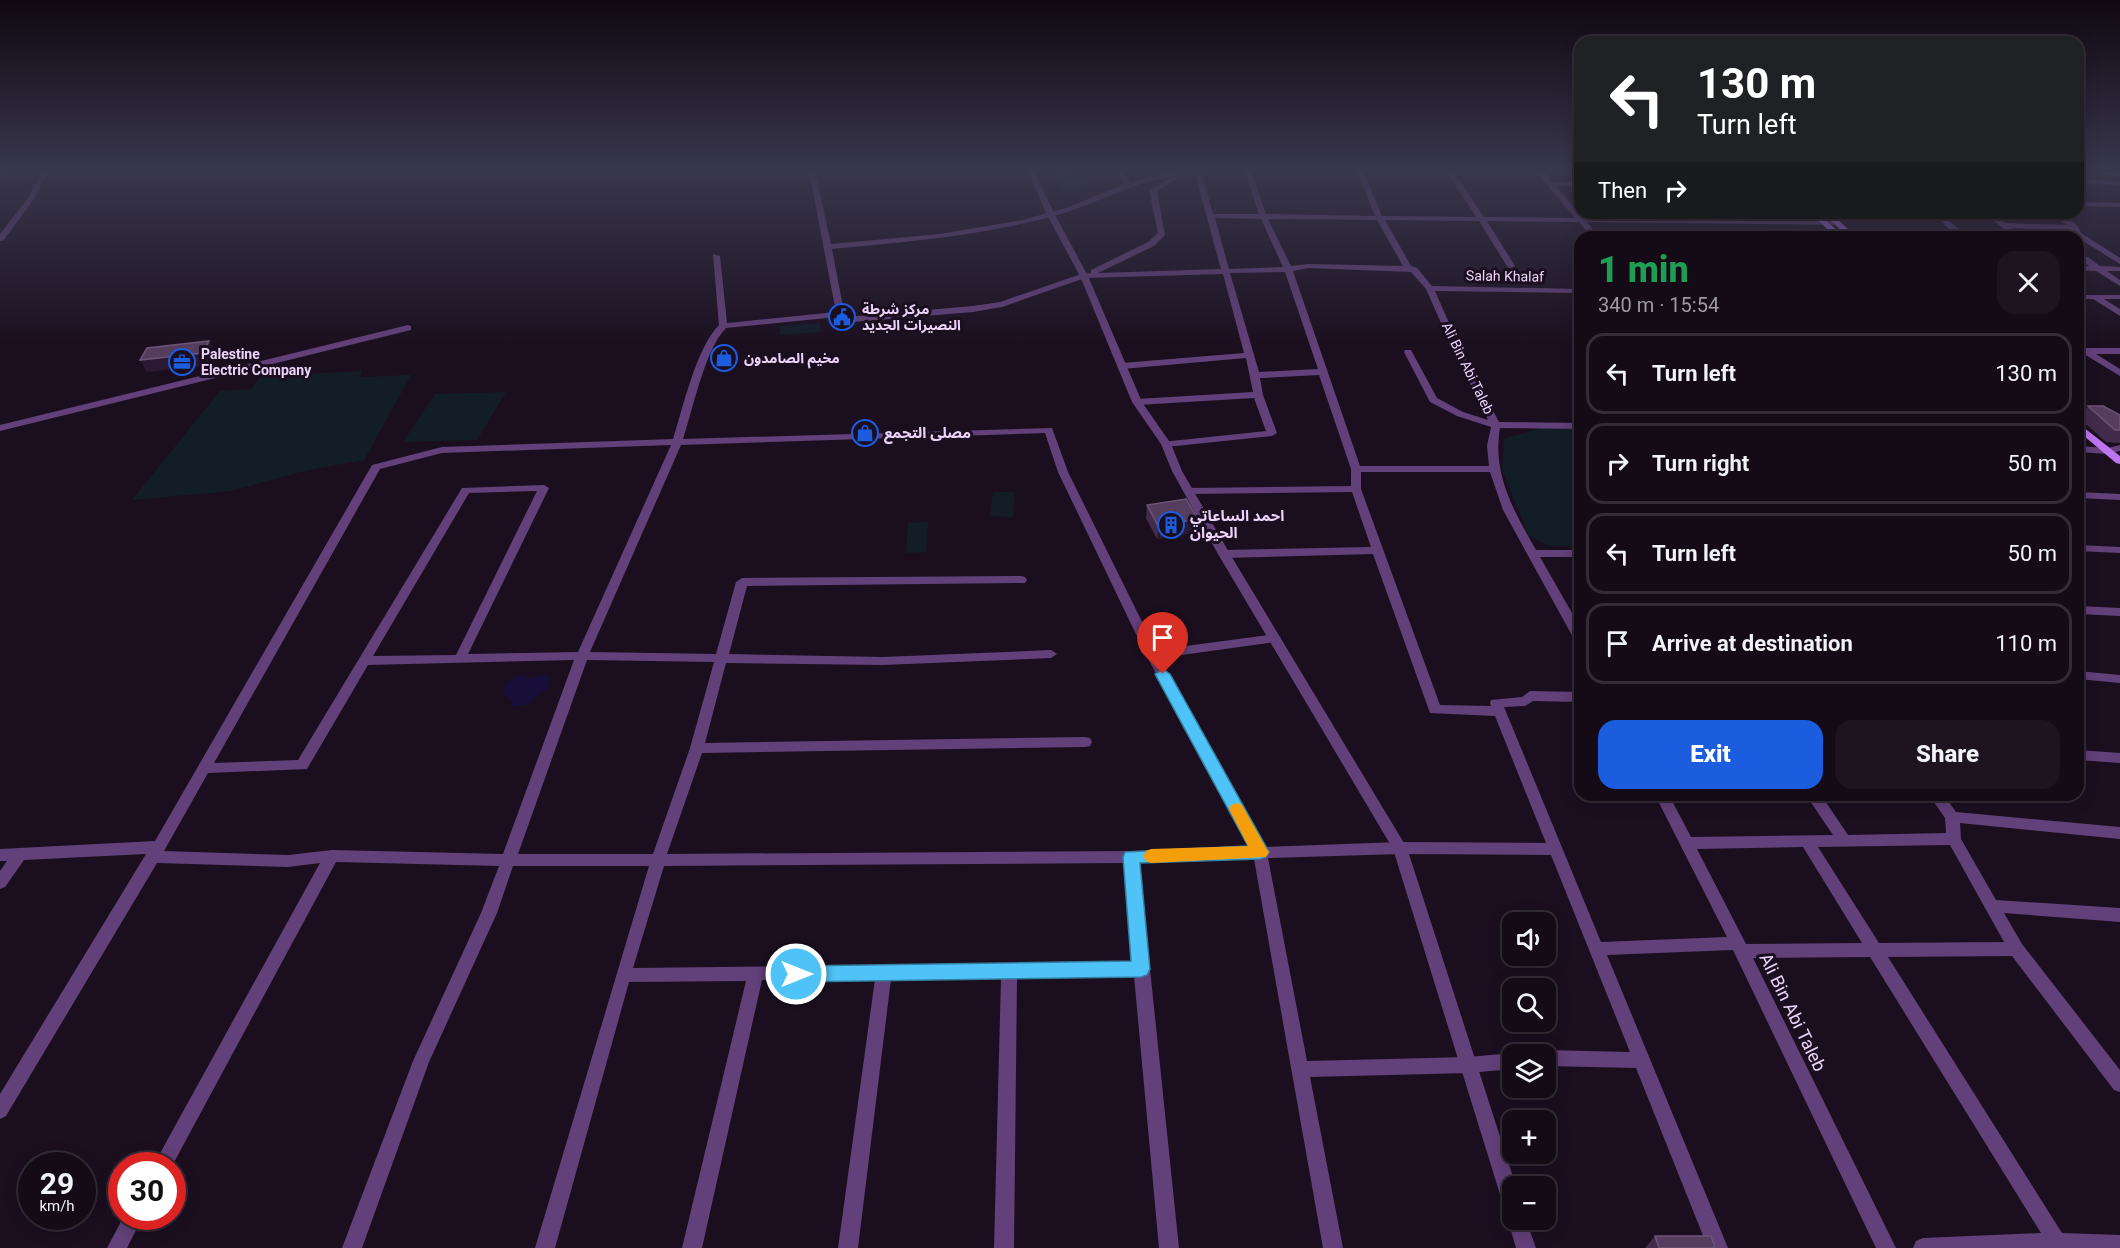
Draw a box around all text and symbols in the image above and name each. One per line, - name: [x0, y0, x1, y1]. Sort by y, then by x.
- text: 130 m: [1697, 59, 1816, 108]
- icon: left: [1598, 60, 1676, 138]
- text: Turn left: [1697, 109, 1797, 141]
- icon: right: [1659, 174, 1692, 207]
- text: Then: [1598, 178, 1647, 203]
- text: 1 min: [1598, 249, 1689, 291]
- button: close: [1997, 251, 2060, 314]
- street label: Salah Khalaf: [1466, 267, 1544, 285]
- text: 340 m · 15:54: [1598, 293, 1719, 317]
- place label: مركز شرطة النصيرات الجديد: [862, 301, 961, 334]
- public building icon: مركز شرطة النصيرات الجديد: [827, 302, 857, 332]
- street label: Ali Bin Abi Taleb: [1439, 319, 1497, 417]
- shop icon: مخيم الصامدون: [709, 343, 739, 373]
- place label: Palestine Electric Company: [201, 346, 312, 378]
- office icon: Palestine Electric Company: [167, 347, 197, 377]
- place label: مخيم الصامدون: [744, 350, 840, 369]
- icon: left: [1601, 357, 1634, 390]
- text: Turn left: [1652, 361, 1736, 386]
- text: 130 m: [1995, 361, 2057, 386]
- shop icon: مصلى التجمع: [850, 418, 880, 448]
- place label: مصلى التجمع: [884, 424, 971, 444]
- icon: right: [1601, 447, 1634, 480]
- text: Turn right: [1652, 451, 1749, 476]
- text: 50 m: [2008, 451, 2057, 476]
- place label: احمد الساعاتي الحيوان: [1190, 507, 1284, 542]
- building icon: احمد الساعاتي الحيوان: [1156, 510, 1186, 540]
- icon: left: [1601, 537, 1634, 570]
- text: Turn left: [1652, 541, 1736, 566]
- text: 50 m: [2008, 541, 2057, 566]
- pin: [1137, 612, 1188, 674]
- icon: arrive: [1146, 621, 1179, 654]
- icon: arrive: [1601, 627, 1634, 660]
- text: Arrive at destination: [1652, 631, 1853, 656]
- text: 110 m: [1995, 631, 2057, 656]
- button: Exit: [1598, 720, 1823, 789]
- button: Share: [1835, 720, 2060, 789]
- map controls: [1502, 912, 1556, 1230]
- button: sound: [1502, 912, 1556, 966]
- position arrow: [764, 942, 828, 1006]
- street label: Ali Bin Abi Taleb: [1755, 949, 1831, 1075]
- button: search: [1502, 978, 1556, 1032]
- button: layers: [1502, 1044, 1556, 1098]
- button: +: [1502, 1110, 1556, 1164]
- speed limit sign: 30: [108, 1152, 186, 1230]
- text: 29: [40, 1166, 74, 1201]
- button: −: [1502, 1176, 1556, 1230]
- text: km/h: [39, 1197, 75, 1215]

